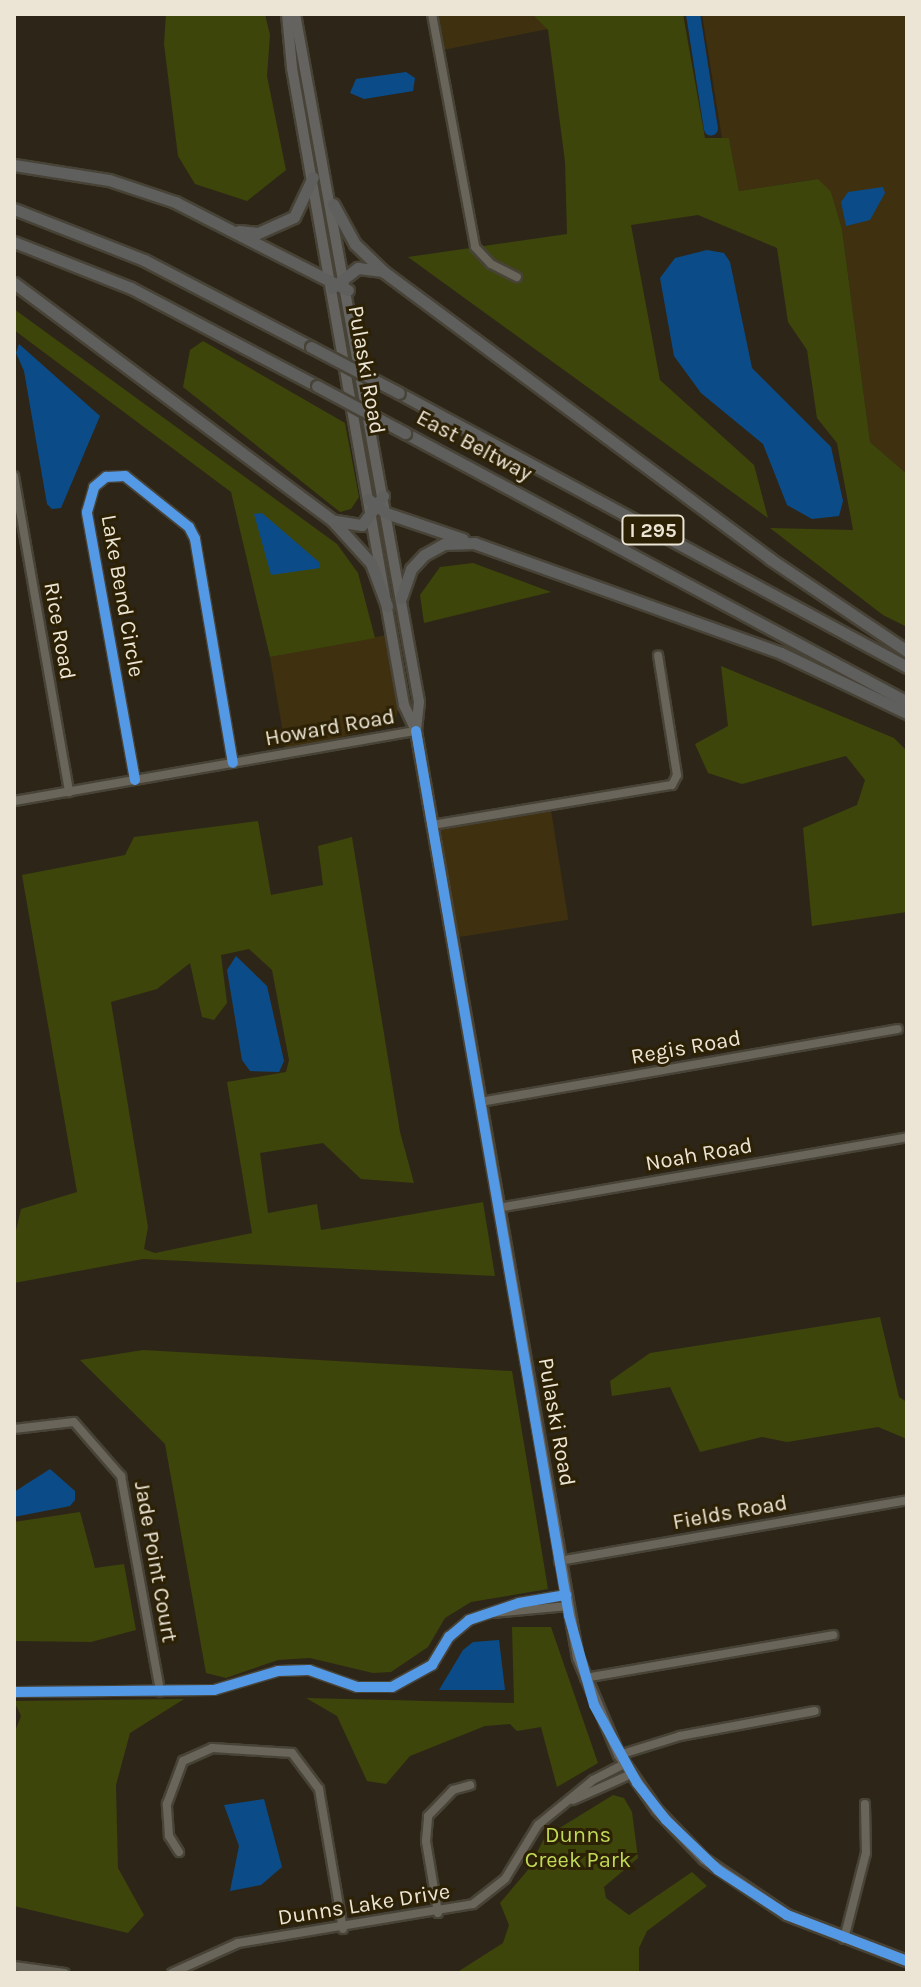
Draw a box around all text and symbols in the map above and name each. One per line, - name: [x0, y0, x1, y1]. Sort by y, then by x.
- street label: Pulaski Road: [342, 304, 390, 436]
- street label: East Beltway: [412, 404, 536, 488]
- street label: Lake Bend Circle: [95, 513, 149, 679]
- road number: I 295: [621, 514, 685, 546]
- street label: Rice Road: [37, 580, 81, 682]
- street label: Howard Road: [263, 704, 397, 752]
- street label: Regis Road: [629, 1025, 743, 1071]
- street label: Noah Road: [643, 1133, 755, 1177]
- street label: Pulaski Road: [532, 1356, 580, 1488]
- street label: Jade Point Court: [128, 1479, 182, 1645]
- street label: Fields Road: [671, 1490, 789, 1536]
- park label: Dunns Creek Park: [525, 1822, 631, 1874]
- street label: Dunns Lake Drive: [276, 1878, 452, 1932]

